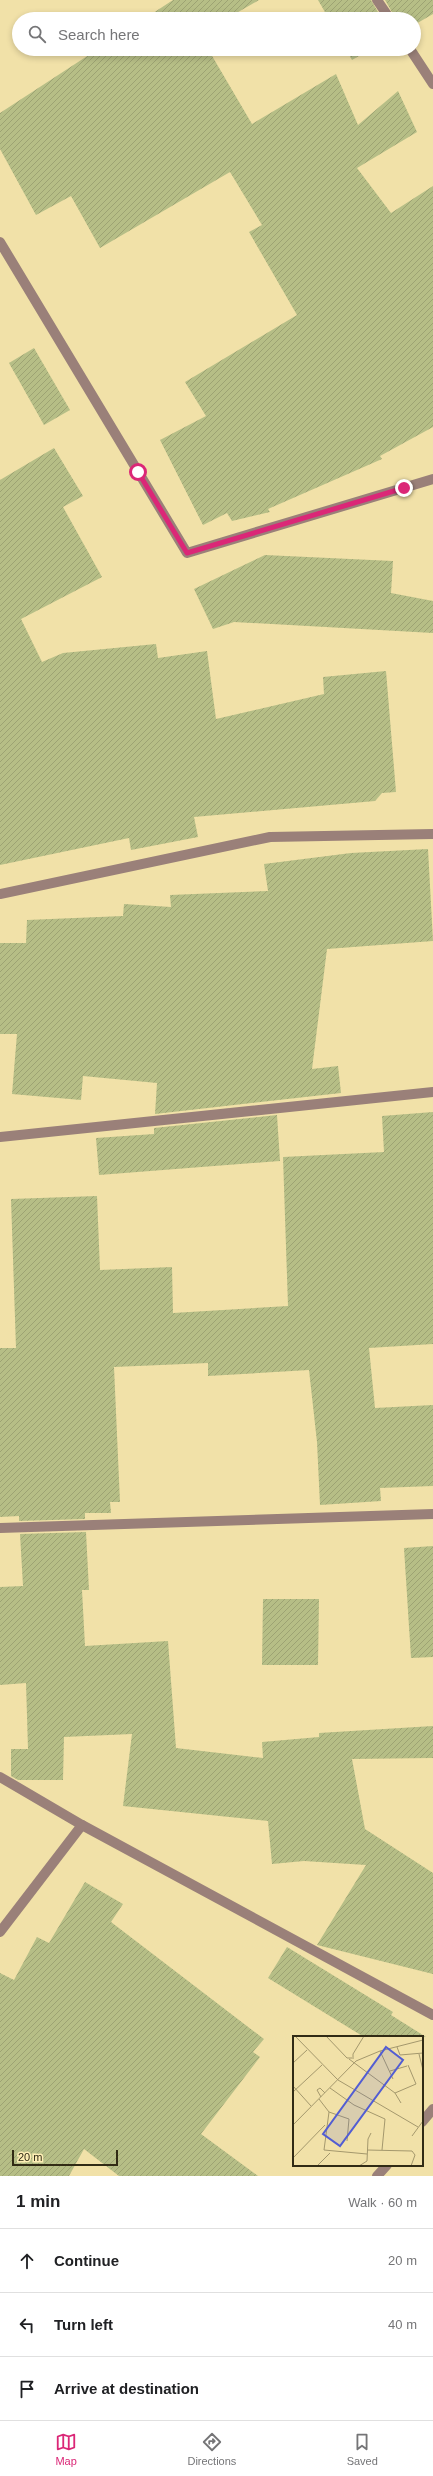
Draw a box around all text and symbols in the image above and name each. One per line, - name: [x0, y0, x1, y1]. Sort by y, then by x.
- search box: [12, 12, 421, 56]
- icon: search: [26, 23, 48, 45]
- text: Search here: [58, 26, 140, 43]
- route start: [129, 463, 147, 481]
- route end: [395, 479, 413, 497]
- inset map: [293, 2036, 423, 2166]
- scale bar: [12, 2148, 118, 2167]
- text: 20 m: [18, 2151, 42, 2163]
- text: 1 min: [16, 2192, 60, 2211]
- text: Walk · 60 m: [348, 2195, 417, 2210]
- icon: ahead: [16, 2250, 38, 2272]
- text: Continue: [54, 2252, 119, 2269]
- text: 20 m: [388, 2253, 417, 2268]
- icon: left: [16, 2314, 38, 2336]
- text: Turn left: [54, 2316, 113, 2333]
- text: 40 m: [388, 2317, 417, 2332]
- icon: arrive: [16, 2378, 38, 2400]
- text: Arrive at destination: [54, 2380, 199, 2397]
- tab: Map: [55, 2431, 77, 2467]
- tab: Directions: [187, 2431, 236, 2467]
- tab: Saved: [347, 2431, 378, 2467]

